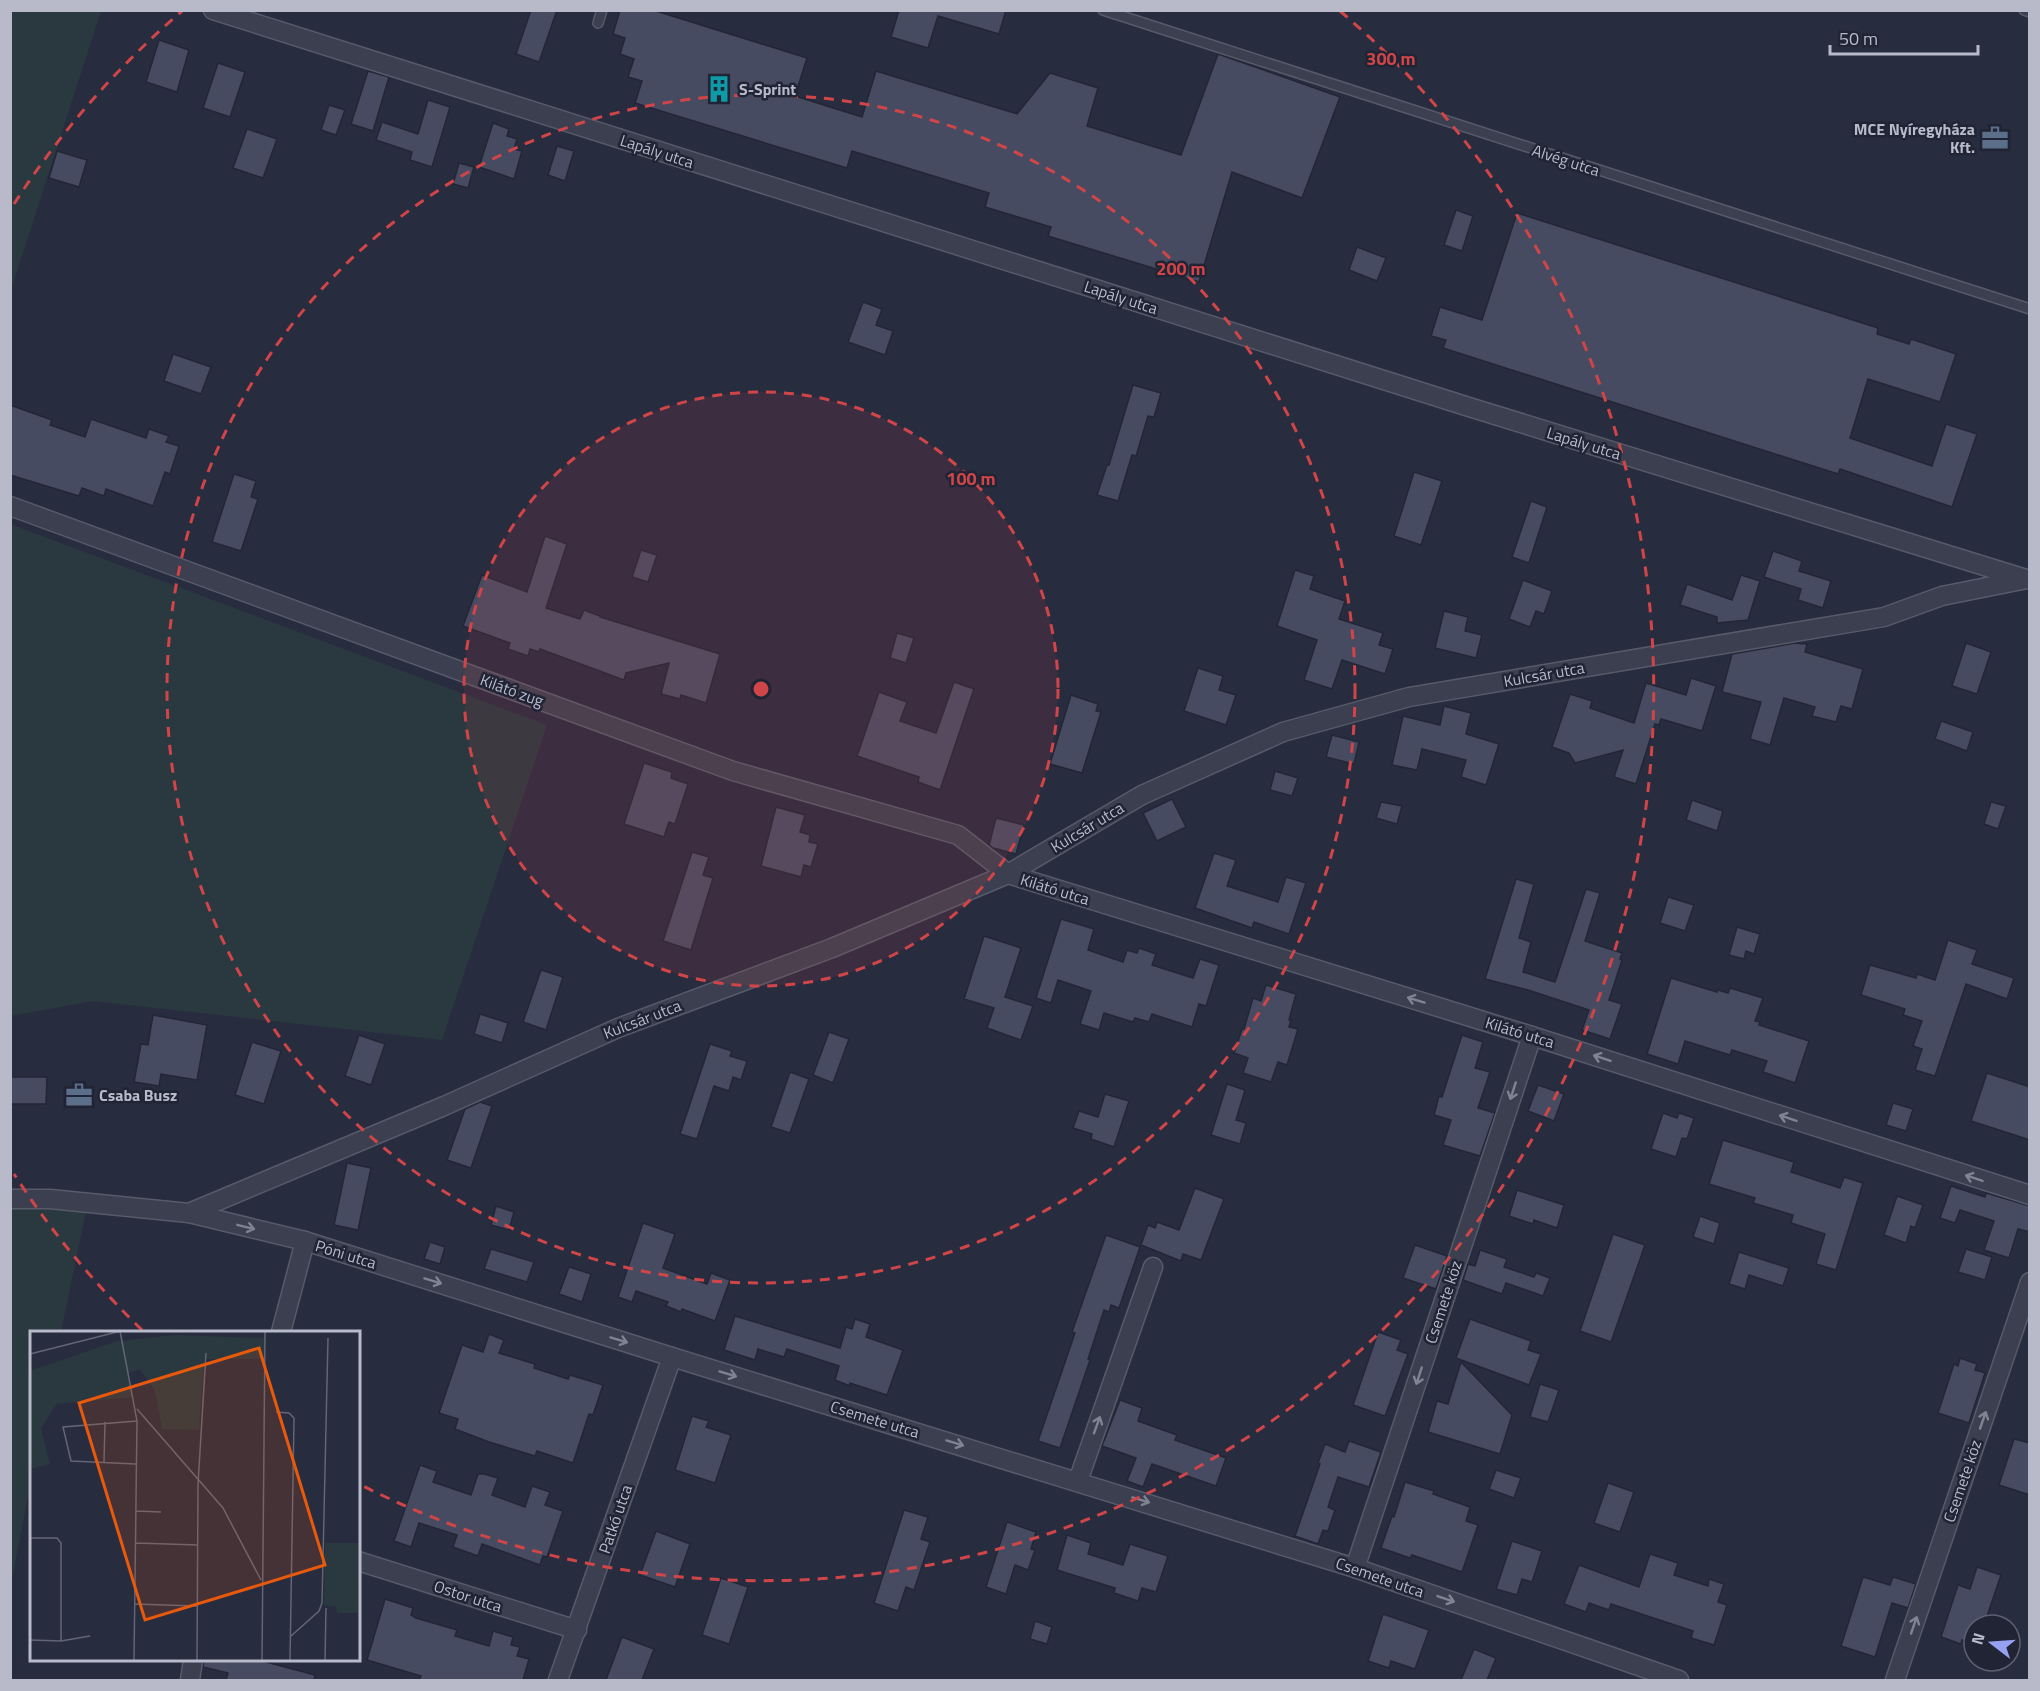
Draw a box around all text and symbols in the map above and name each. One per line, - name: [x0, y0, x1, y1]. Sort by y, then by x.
- scale bar: [1830, 18, 1978, 56]
- text: 50 m: [1839, 25, 1878, 52]
- text: 300 m: [1366, 45, 1416, 72]
- building icon: S-Sprint: [704, 74, 734, 104]
- place label: S-Sprint: [739, 77, 796, 101]
- place label: MCE Nyíregyháza Kft.: [1854, 117, 1975, 159]
- office icon: MCE Nyíregyháza Kft.: [1980, 123, 2010, 153]
- street label: Lapály utca: [617, 128, 697, 174]
- street label: Alvég utca: [1529, 138, 1603, 182]
- text: 200 m: [1156, 255, 1206, 282]
- street label: Lapály utca: [1081, 274, 1161, 320]
- street label: Lapály utca: [1544, 420, 1624, 466]
- text: 100 m: [946, 465, 996, 492]
- street label: Kulcsár utca: [1502, 655, 1586, 693]
- street label: Kilátó zug: [477, 667, 547, 713]
- centre of rings: [751, 679, 771, 699]
- street label: Kulcsár utca: [1046, 796, 1128, 858]
- street label: Kilátó utca: [1018, 867, 1092, 911]
- street label: Kulcsár utca: [600, 993, 684, 1045]
- one-way arrow: [1407, 994, 1426, 1005]
- street label: Kilátó utca: [1483, 1010, 1557, 1054]
- one-way arrow: [1593, 1052, 1612, 1063]
- office icon: Csaba Busz: [64, 1080, 94, 1110]
- one-way arrow: [1507, 1081, 1518, 1100]
- place label: Csaba Busz: [99, 1083, 177, 1107]
- one-way arrow: [1779, 1112, 1798, 1123]
- one-way arrow: [1965, 1171, 1984, 1182]
- one-way arrow: [236, 1221, 255, 1233]
- street label: Póni utca: [313, 1233, 379, 1275]
- street label: Csemete köz: [1418, 1257, 1468, 1347]
- one-way arrow: [423, 1277, 442, 1288]
- inset map: [30, 1331, 360, 1661]
- one-way arrow: [609, 1335, 628, 1346]
- one-way arrow: [1412, 1366, 1423, 1385]
- one-way arrow: [718, 1369, 737, 1380]
- street label: Csemete utca: [828, 1394, 922, 1444]
- one-way arrow: [1978, 1412, 1989, 1430]
- one-way arrow: [1093, 1416, 1104, 1435]
- street label: Csemete köz: [1937, 1436, 1987, 1526]
- one-way arrow: [945, 1438, 964, 1449]
- street label: Patkó utca: [592, 1481, 638, 1557]
- one-way arrow: [1131, 1496, 1150, 1507]
- street label: Csemete utca: [1333, 1551, 1427, 1603]
- street label: Ostor utca: [431, 1574, 505, 1618]
- one-way arrow: [1436, 1595, 1455, 1606]
- north arrow: [1962, 1613, 2022, 1673]
- one-way arrow: [1909, 1616, 1920, 1635]
- text: N: [1965, 1630, 1991, 1647]

